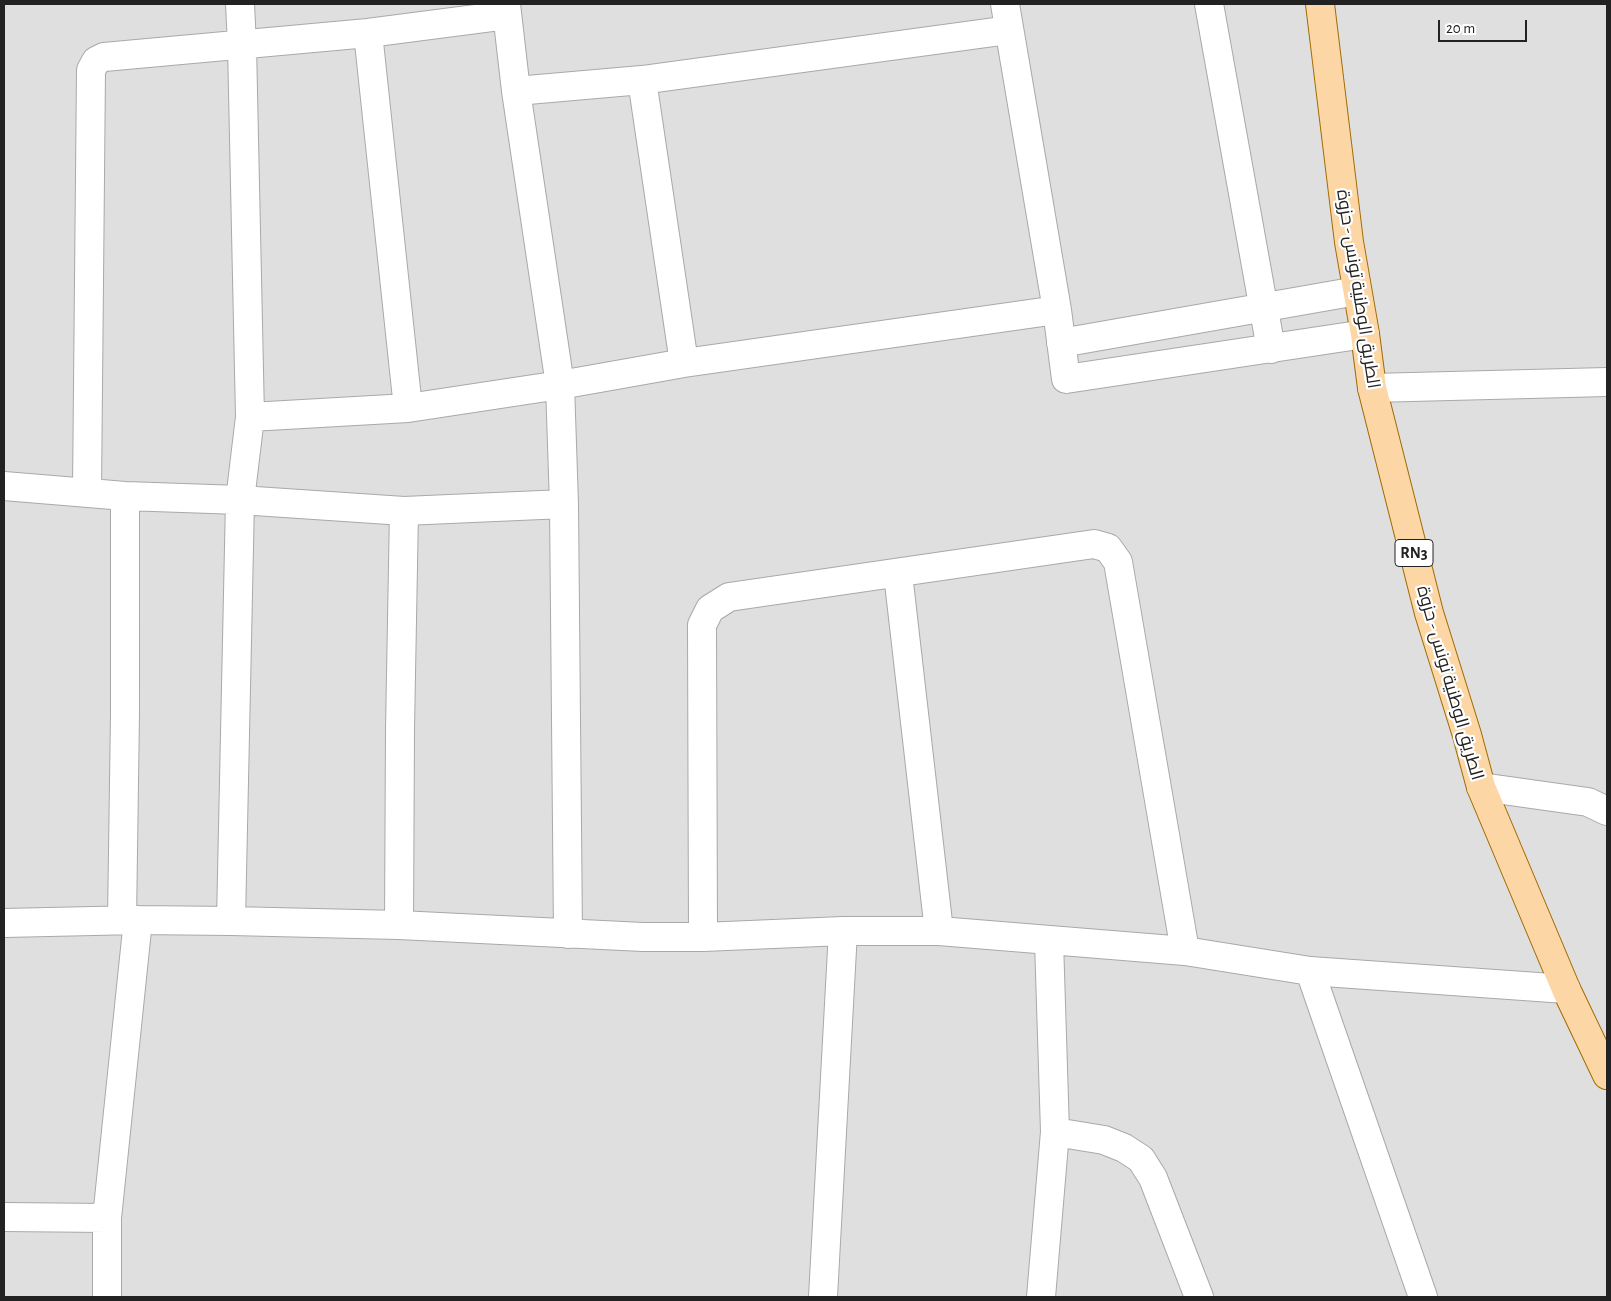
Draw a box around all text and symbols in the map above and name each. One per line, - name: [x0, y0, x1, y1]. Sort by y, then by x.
- scale bar: [1441, 10, 1530, 42]
- text: 20 m: [1446, 21, 1475, 36]
- street label: الطريق الوطنية تونس - حزوة: [1332, 188, 1384, 390]
- road number: RN3: [1395, 540, 1433, 566]
- street label: الطريق الوطنية تونس - حزوة: [1412, 583, 1488, 783]

